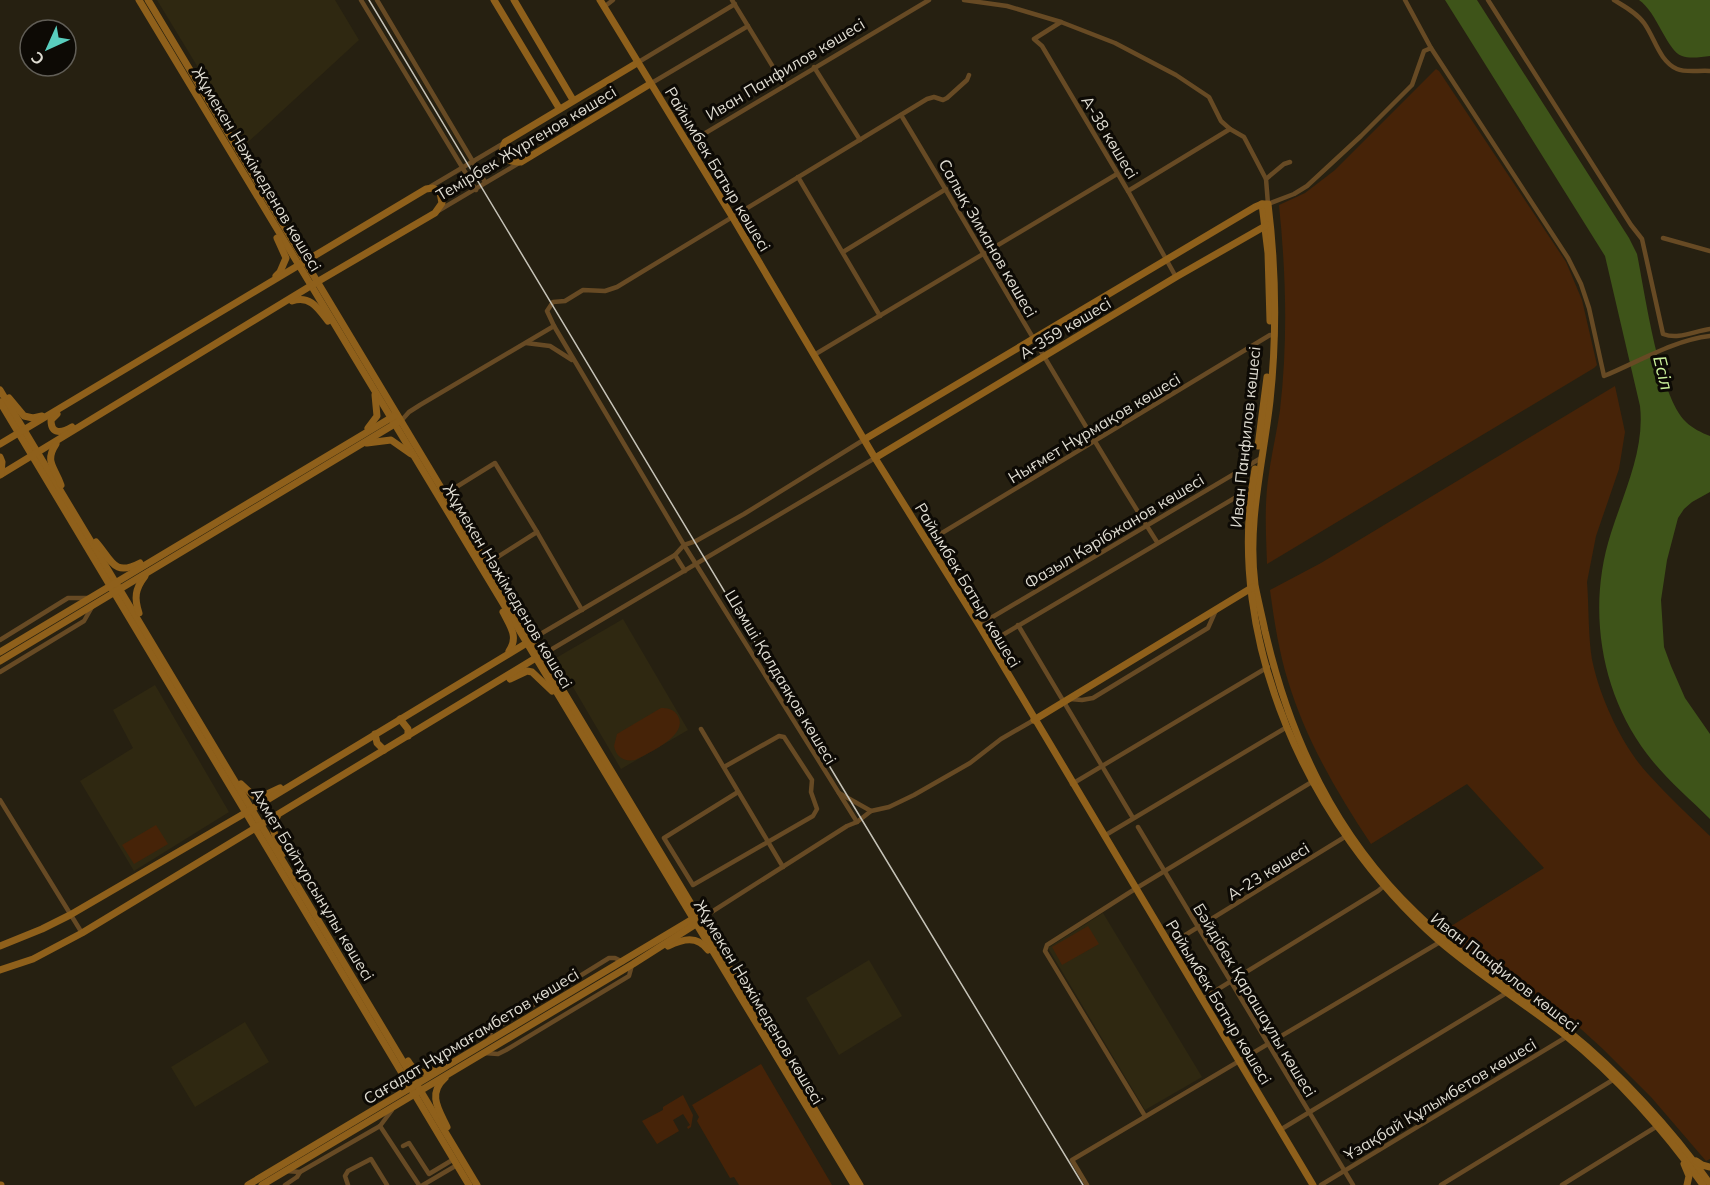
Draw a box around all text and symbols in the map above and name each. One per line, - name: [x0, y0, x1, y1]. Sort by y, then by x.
- street label: Иван Панфилов көшесі: [702, 13, 868, 125]
- north arrow: [18, 18, 78, 78]
- text: С: [26, 48, 48, 70]
- street label: Жұмекен Нәжімеденов көшесі: [188, 63, 326, 275]
- street label: Темірбек Жүргенов көшесі: [432, 81, 620, 205]
- street label: Райымбек Батыр көшесі: [661, 83, 775, 255]
- street label: А-38 көшесі: [1077, 92, 1143, 182]
- street label: Салық Зиманов көшесі: [934, 155, 1042, 321]
- street label: А-359 көшесі: [1016, 293, 1114, 363]
- street label: Иван Панфилов көшесі: [1226, 345, 1264, 529]
- water label: Есіл: [1648, 353, 1679, 393]
- street label: Нығмет Нұрмақов көшесі: [1004, 369, 1184, 487]
- street label: Фазыл Кәрібжанов көшесі: [1021, 469, 1207, 593]
- street label: Жұмекен Нәжімеденов көшесі: [439, 480, 577, 692]
- street label: Райымбек Батыр көшесі: [911, 499, 1025, 671]
- street label: Шәмші Қалдаяқов көшесі: [721, 586, 841, 768]
- street label: Ахмет Байтұрсынұлы көшесі: [247, 784, 379, 984]
- street label: А-23 көшесі: [1223, 838, 1313, 904]
- street label: Жұмекен Нәжімеденов көшесі: [690, 896, 828, 1108]
- street label: Бәйдібек Қарашаұлы көшесі: [1189, 900, 1321, 1100]
- street label: Иван Панфилов көшесі: [1427, 908, 1583, 1036]
- street label: Райымбек Батыр көшесі: [1162, 916, 1276, 1088]
- street label: Сағадат Нұрмағамбетов көшесі: [360, 964, 582, 1108]
- street label: Ұзақбай Құлымбетов көшесі: [1339, 1034, 1540, 1165]

